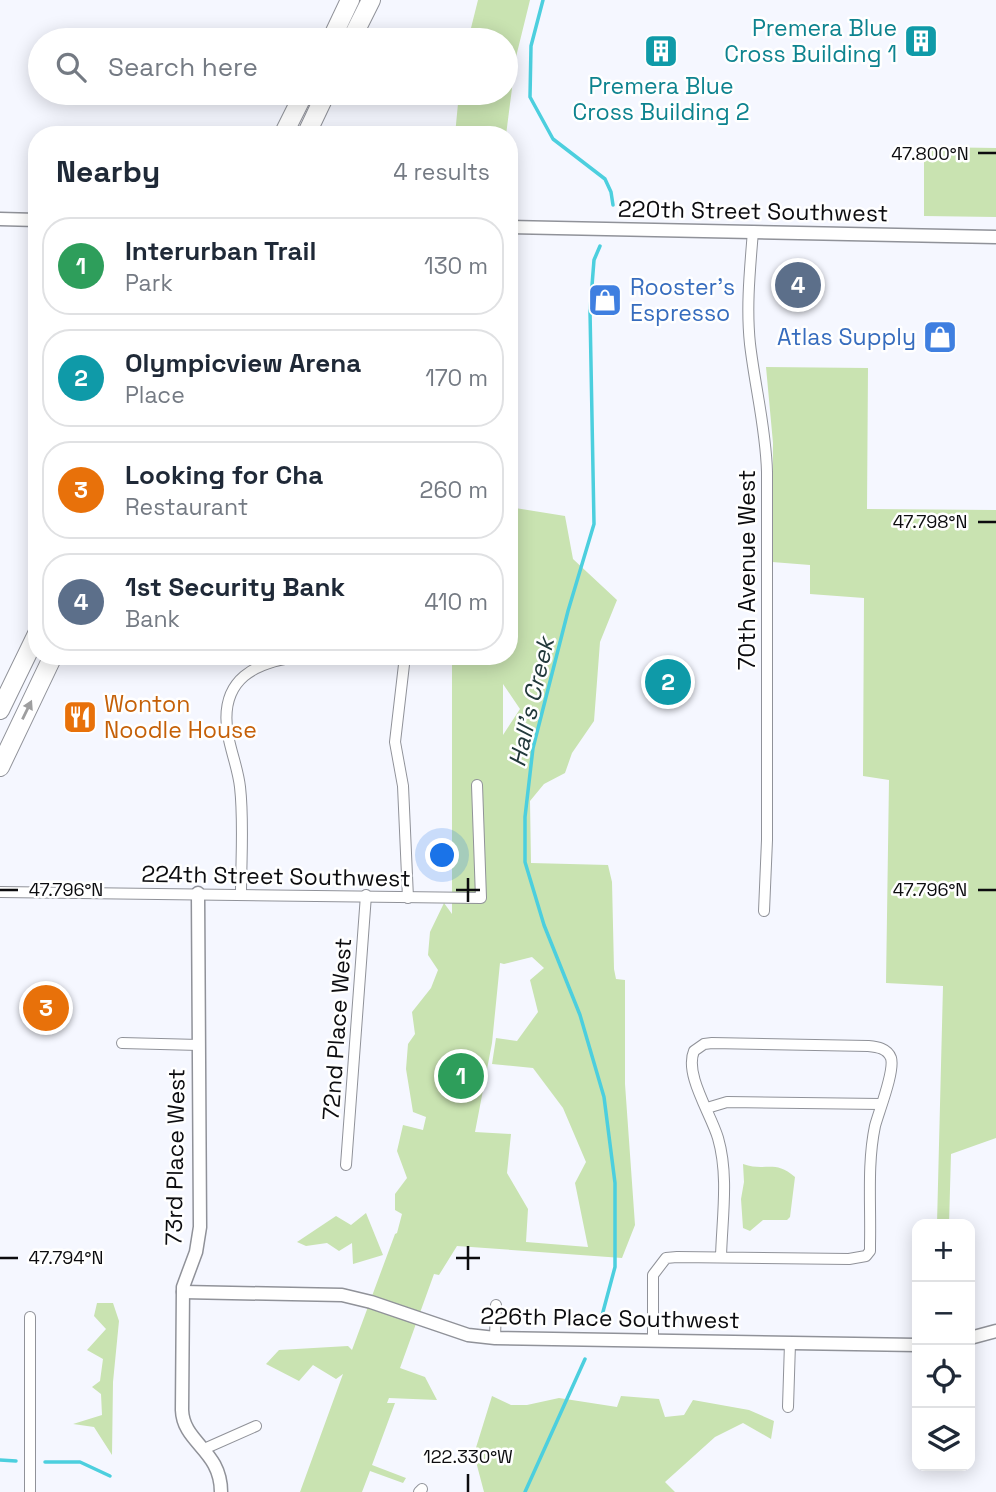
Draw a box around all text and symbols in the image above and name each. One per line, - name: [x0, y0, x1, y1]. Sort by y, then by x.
- place label: Premera Blue Cross Building 1: [724, 13, 897, 69]
- building icon: Premera Blue Cross Building 1: [902, 22, 940, 60]
- search box: [28, 28, 518, 105]
- building icon: Premera Blue Cross Building 2: [642, 32, 680, 70]
- icon: search: [52, 48, 90, 86]
- text: Search here: [108, 50, 258, 84]
- place label: Premera Blue Cross Building 2: [572, 71, 750, 127]
- text: 47.800°N: [891, 142, 969, 165]
- text: Nearby: [56, 152, 160, 191]
- text: 4 results: [393, 157, 490, 187]
- street label: 220th Street Southwest: [618, 194, 888, 228]
- text: Interurban Trail: [125, 234, 316, 268]
- text: 1: [76, 251, 86, 281]
- text: 130 m: [424, 251, 488, 281]
- pin: 4: [775, 259, 821, 311]
- text: Park: [125, 268, 173, 298]
- place label: Rooster's Espresso: [630, 272, 735, 328]
- shop icon: Rooster's Espresso: [586, 281, 624, 319]
- shop icon: Atlas Supply: [921, 318, 959, 356]
- place label: Atlas Supply: [777, 322, 916, 352]
- text: Olympicview Arena: [125, 346, 361, 380]
- text: 2: [74, 363, 88, 393]
- text: 170 m: [425, 363, 488, 393]
- text: Place: [125, 380, 185, 410]
- text: Looking for Cha: [125, 458, 323, 492]
- street label: 70th Avenue West: [732, 470, 762, 670]
- text: 3: [74, 475, 88, 505]
- text: 260 m: [420, 475, 488, 505]
- text: Restaurant: [125, 492, 248, 522]
- text: 47.798°N: [893, 510, 967, 533]
- text: 1st Security Bank: [125, 570, 345, 604]
- text: 4: [74, 587, 88, 617]
- text: 410 m: [424, 587, 488, 617]
- text: Bank: [125, 604, 180, 634]
- water label: Hall's Creek: [501, 631, 562, 770]
- pin: 2: [645, 656, 691, 708]
- place label: Wonton Noodle House: [104, 689, 257, 745]
- restaurant icon: Wonton Noodle House: [61, 698, 99, 736]
- one-way arrow: [22, 700, 33, 720]
- your location: [425, 838, 459, 872]
- street label: 224th Street Southwest: [141, 859, 411, 893]
- text: 47.796°N: [29, 878, 103, 901]
- text: 47.796°N: [893, 878, 967, 901]
- street label: 72nd Place West: [316, 937, 358, 1121]
- pin: 3: [23, 982, 69, 1034]
- pin: 1: [438, 1050, 484, 1102]
- street label: 73rd Place West: [158, 1068, 192, 1246]
- map controls: [912, 1219, 975, 1471]
- button: +: [912, 1219, 975, 1282]
- text: 47.794°N: [29, 1246, 103, 1269]
- button: −: [912, 1282, 975, 1345]
- street label: 226th Place Southwest: [480, 1301, 740, 1335]
- button: locate: [912, 1345, 975, 1408]
- button: layers: [912, 1408, 975, 1471]
- text: 122.330°W: [423, 1445, 513, 1468]

